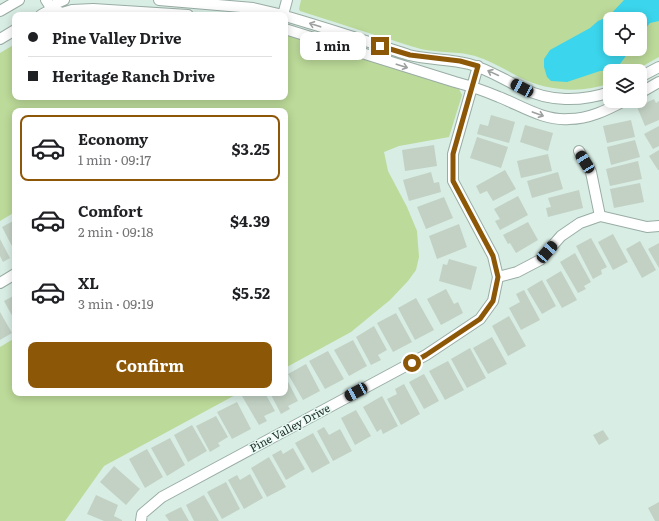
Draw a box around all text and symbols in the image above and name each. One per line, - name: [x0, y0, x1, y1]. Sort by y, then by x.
- map controls: [603, 12, 647, 108]
- button: locate: [603, 12, 647, 56]
- one-way arrow: [308, 21, 321, 28]
- text: Pine Valley Drive: [52, 26, 182, 49]
- callout: 1 min: [300, 32, 366, 60]
- text: 1 min: [316, 36, 350, 55]
- route end: [371, 37, 389, 55]
- one-way arrow: [396, 62, 408, 70]
- text: Heritage Ranch Drive: [52, 64, 215, 87]
- button: layers: [603, 64, 647, 108]
- one-way arrow: [488, 69, 500, 76]
- car: [509, 77, 535, 99]
- one-way arrow: [531, 110, 543, 118]
- text: Economy: [78, 127, 148, 150]
- icon: car: [30, 130, 66, 166]
- text: $3.25: [232, 137, 270, 160]
- car: [574, 149, 596, 175]
- text: 1 min · 09:17: [78, 150, 151, 169]
- text: Comfort: [78, 199, 143, 222]
- icon: car: [30, 202, 66, 238]
- text: $4.39: [230, 209, 270, 232]
- text: 2 min · 09:18: [78, 222, 153, 241]
- car: [535, 239, 559, 265]
- text: XL: [78, 271, 99, 294]
- icon: car: [30, 274, 66, 310]
- text: $5.52: [232, 281, 270, 304]
- text: 3 min · 09:19: [78, 294, 153, 313]
- button: Confirm: [28, 342, 272, 388]
- route start: [403, 354, 421, 372]
- car: [343, 381, 369, 403]
- street label: Pine Valley Drive: [247, 399, 333, 455]

